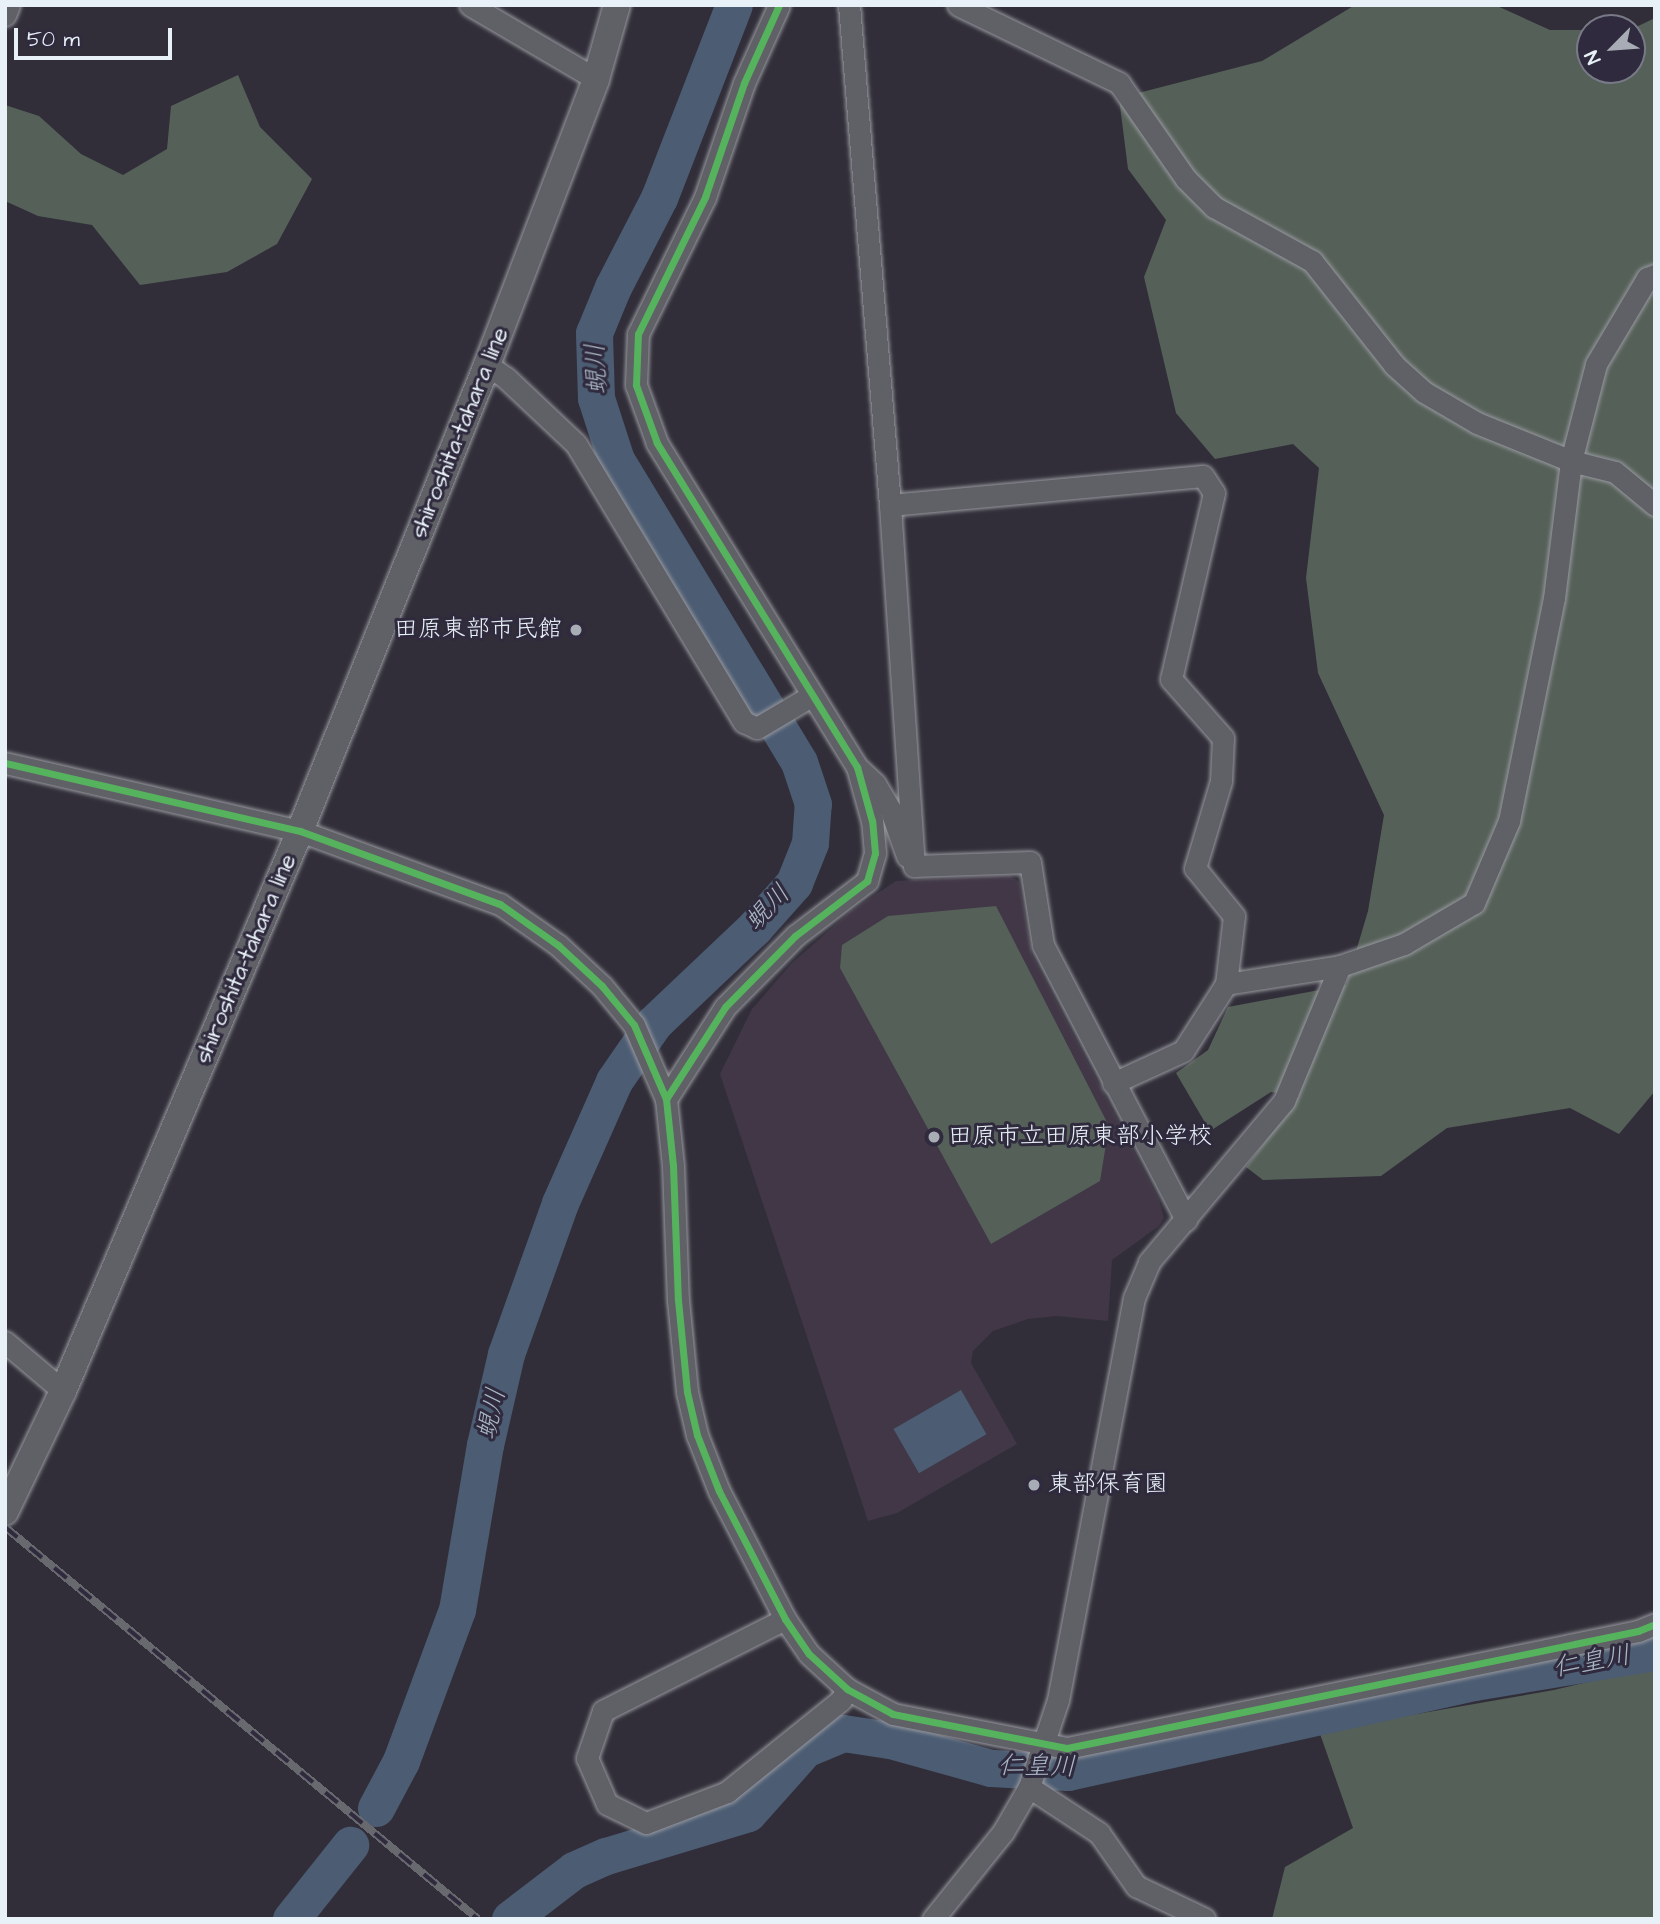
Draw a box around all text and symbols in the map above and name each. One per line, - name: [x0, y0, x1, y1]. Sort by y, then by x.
- scale bar: [18, 14, 175, 58]
- north arrow: [1576, 14, 1646, 84]
- text: 50 m: [27, 25, 80, 54]
- text: N: [1579, 46, 1608, 68]
- street label: shiroshita-tahara line: [405, 323, 515, 543]
- water label: 蜆川: [580, 342, 614, 396]
- place label: 田原東部市民館: [394, 616, 562, 644]
- marker: 田原東部市民館: [568, 622, 584, 638]
- street label: shiroshita-tahara line: [189, 850, 303, 1068]
- water label: 蜆川: [739, 878, 797, 938]
- place label: 田原市立田原東部小学校: [948, 1123, 1212, 1151]
- marker: 田原市立田原東部小学校: [926, 1129, 942, 1145]
- water label: 蜆川: [471, 1385, 513, 1443]
- place label: 東部保育園: [1048, 1471, 1168, 1499]
- marker: 東部保育園: [1026, 1477, 1042, 1493]
- water label: 仁皇川: [1551, 1640, 1633, 1684]
- water label: 仁皇川: [998, 1751, 1076, 1783]

